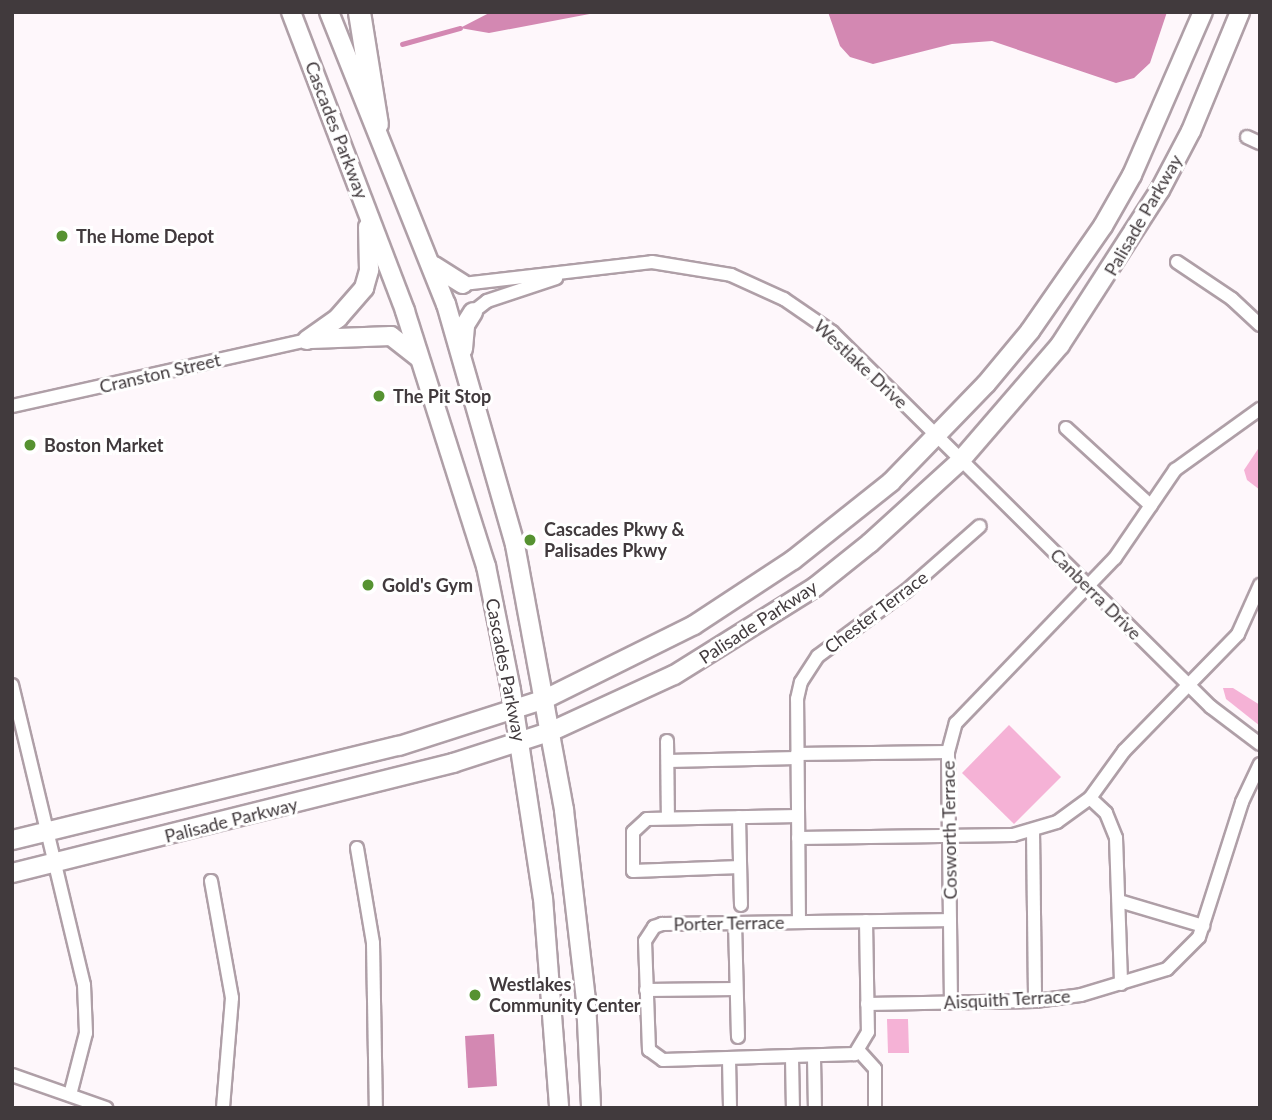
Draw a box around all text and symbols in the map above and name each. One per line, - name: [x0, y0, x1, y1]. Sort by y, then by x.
- street label: Cascades Parkway: [301, 58, 373, 202]
- street label: Palisade Parkway: [1100, 151, 1186, 279]
- place label: The Home Depot: [76, 225, 214, 247]
- marker: The Home Depot: [54, 228, 70, 244]
- street label: Westlake Drive: [810, 315, 912, 413]
- street label: Cranston Street: [97, 349, 223, 397]
- place label: The Pit Stop: [393, 385, 491, 407]
- marker: The Pit Stop: [371, 388, 387, 404]
- place label: Boston Market: [44, 434, 163, 456]
- marker: Boston Market: [22, 437, 38, 453]
- place label: Cascades Pkwy & Palisades Pkwy: [544, 519, 685, 562]
- marker: Cascades Pkwy & Palisades Pkwy: [522, 532, 538, 548]
- street label: Canberra Drive: [1046, 544, 1146, 644]
- street label: Chester Terrace: [820, 566, 932, 658]
- place label: Gold's Gym: [382, 574, 473, 596]
- street label: Palisade Parkway: [695, 576, 821, 668]
- marker: Gold's Gym: [360, 577, 376, 593]
- street label: Cascades Parkway: [482, 597, 530, 743]
- street label: Cosworth Terrace: [937, 760, 961, 900]
- street label: Palisade Parkway: [162, 793, 300, 847]
- street label: Porter Terrace: [673, 911, 785, 935]
- place label: Westlakes Community Center: [489, 974, 641, 1016]
- street label: Aisquith Terrace: [943, 985, 1071, 1013]
- marker: Westlakes Community Center: [467, 987, 483, 1003]

